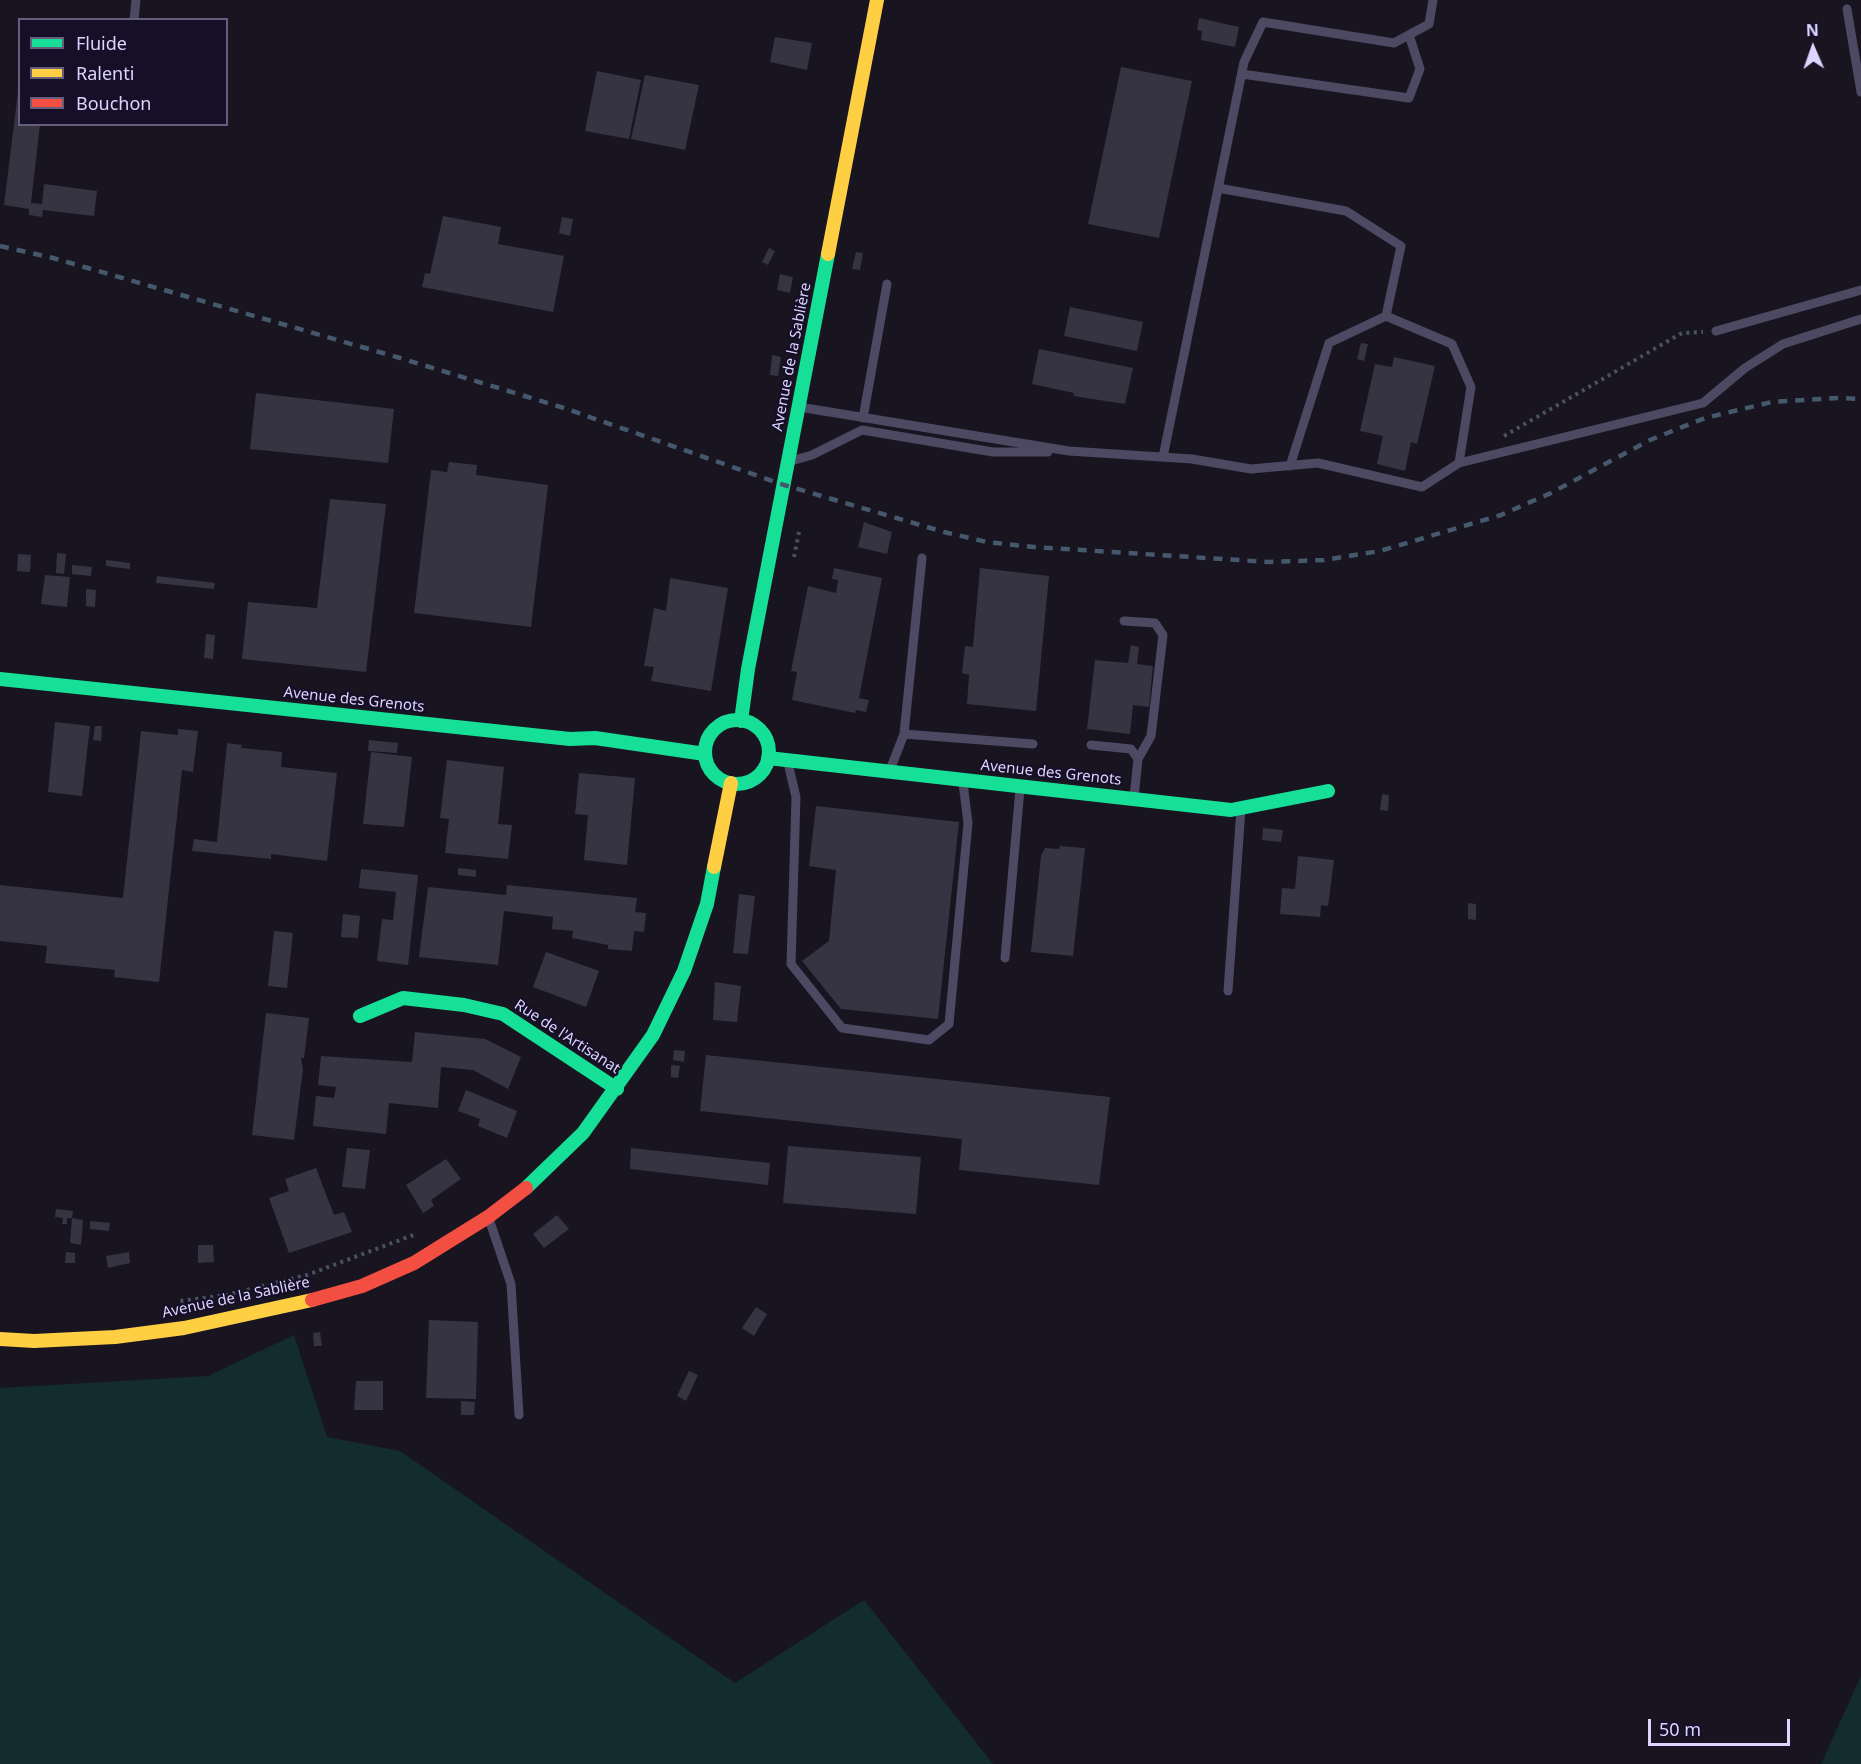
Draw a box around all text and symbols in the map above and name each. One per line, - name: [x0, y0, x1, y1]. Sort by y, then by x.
- legend: [18, 18, 228, 126]
- north arrow: [1783, 18, 1843, 78]
- text: N: [1805, 19, 1819, 41]
- text: Fluide: [76, 31, 127, 55]
- text: Ralenti: [76, 61, 134, 85]
- text: Bouchon: [76, 91, 152, 115]
- street label: Avenue de la Sablière: [769, 281, 815, 433]
- street label: Avenue des Grenots: [283, 684, 425, 716]
- street label: Avenue des Grenots: [980, 757, 1122, 789]
- street label: Rue de l'Artisanat: [511, 996, 623, 1078]
- street label: Avenue de la Sablière: [160, 1274, 312, 1322]
- scale bar: [1651, 1707, 1794, 1745]
- text: 50 m: [1659, 1717, 1701, 1741]

